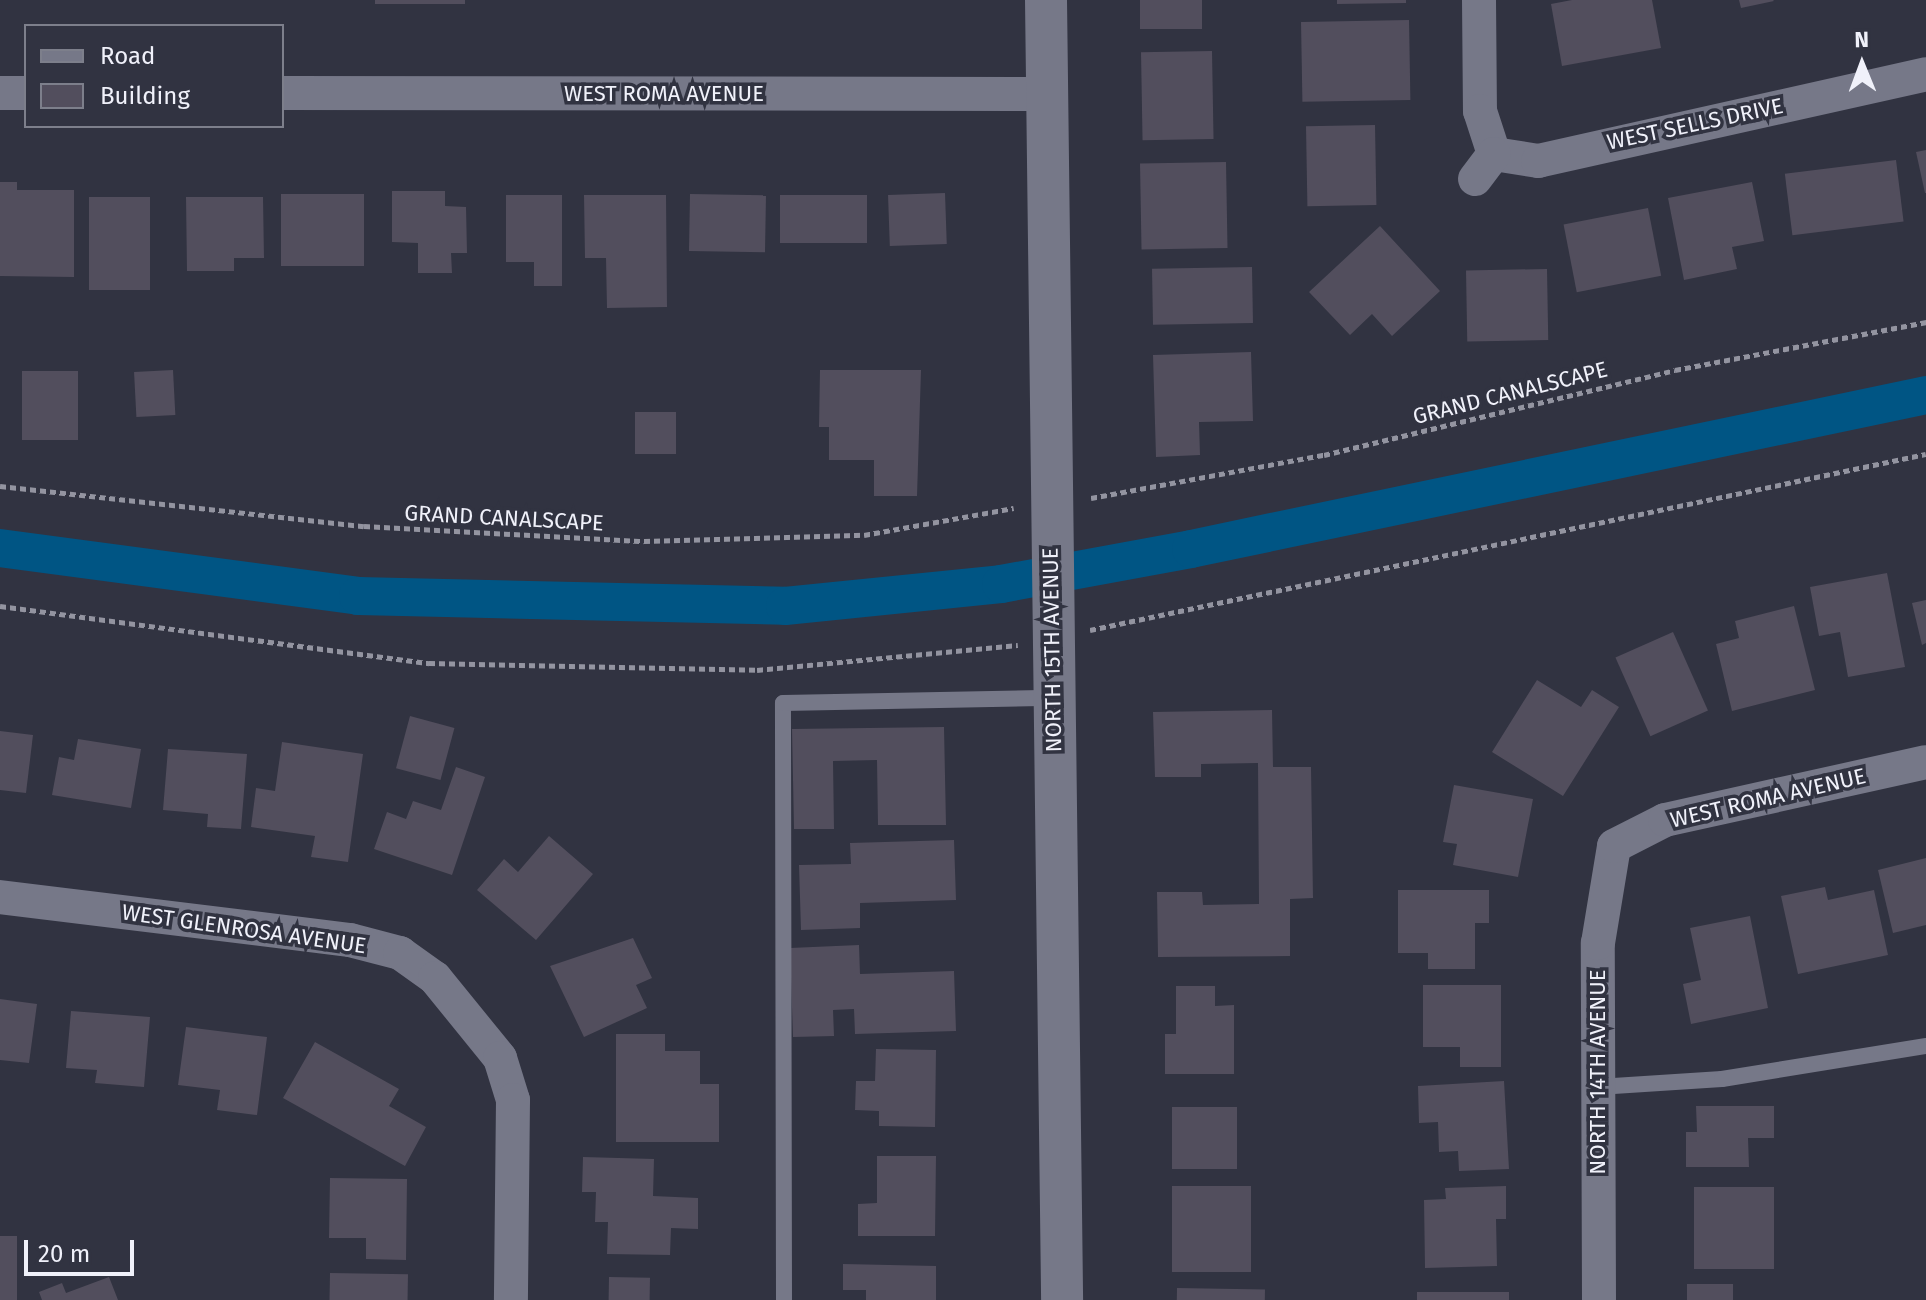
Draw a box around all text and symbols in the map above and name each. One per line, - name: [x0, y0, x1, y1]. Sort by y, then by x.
- legend: [24, 24, 284, 128]
- north arrow: [1822, 24, 1902, 104]
- text: N: [1854, 26, 1869, 53]
- text: Road: [100, 42, 155, 70]
- street label: WEST ROMA AVENUE: [564, 81, 764, 107]
- text: Building: [100, 82, 190, 110]
- street label: WEST SELLS DRIVE: [1604, 92, 1786, 156]
- street label: GRAND CANALSCAPE: [1410, 356, 1610, 430]
- street label: GRAND CANALSCAPE: [404, 500, 604, 536]
- street label: NORTH 15TH AVENUE: [1037, 547, 1067, 753]
- street label: WEST ROMA AVENUE: [1668, 763, 1868, 833]
- street label: WEST GLENROSA AVENUE: [120, 899, 368, 959]
- street label: NORTH 14TH AVENUE: [1585, 969, 1611, 1175]
- scale bar: [28, 1224, 138, 1274]
- text: 20 m: [38, 1240, 90, 1268]

